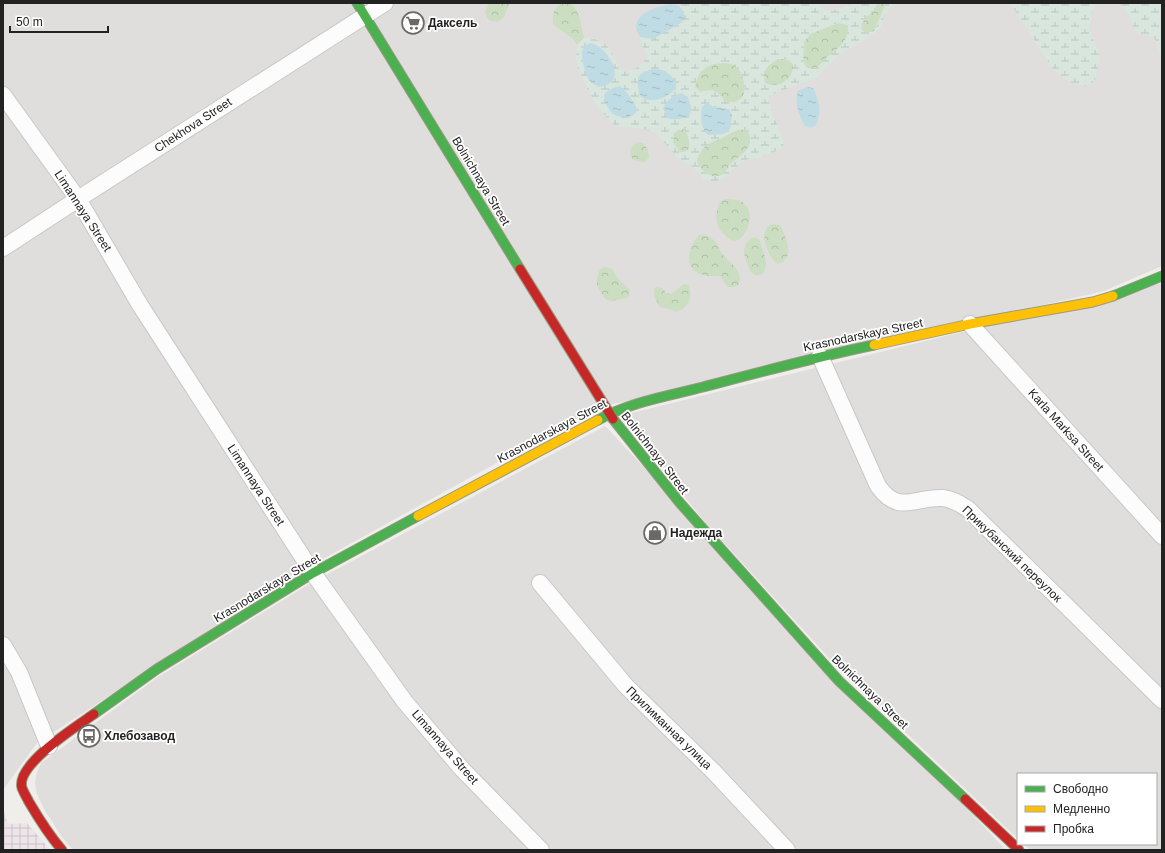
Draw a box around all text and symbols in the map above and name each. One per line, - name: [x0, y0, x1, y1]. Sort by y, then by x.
- scale bar: [10, 8, 108, 34]
- supermarket icon: Даксель: [400, 10, 426, 36]
- text: 50 m: [16, 15, 43, 29]
- place label: Даксель: [428, 16, 477, 30]
- street label: Chekhova Street: [152, 94, 235, 155]
- street label: Bolnichnaya Street: [449, 134, 513, 228]
- street label: Limannaya Street: [52, 168, 115, 255]
- street label: Krasnodarskaya Street: [802, 315, 925, 355]
- street label: Karla Marksa Street: [1025, 386, 1107, 475]
- street label: Krasnodarskaya Street: [495, 396, 610, 466]
- street label: Bolnichnaya Street: [618, 409, 692, 498]
- street label: Limannaya Street: [225, 442, 288, 529]
- street label: Прикубанский переулок: [959, 503, 1065, 606]
- shop icon: Надежда: [642, 520, 668, 546]
- place label: Надежда: [670, 526, 723, 540]
- street label: Krasnodarskaya Street: [211, 550, 323, 625]
- street label: Bolnichnaya Street: [829, 652, 912, 732]
- street label: Прилиманная улица: [623, 684, 715, 773]
- street label: Limannaya Street: [409, 707, 482, 788]
- bus stop icon: Хлебозавод: [76, 723, 102, 749]
- place label: Хлебозавод: [104, 729, 175, 743]
- legend: [1017, 773, 1157, 845]
- text: Свободно: [1053, 782, 1108, 796]
- text: Медленно: [1053, 802, 1110, 816]
- text: Пробка: [1053, 822, 1094, 836]

